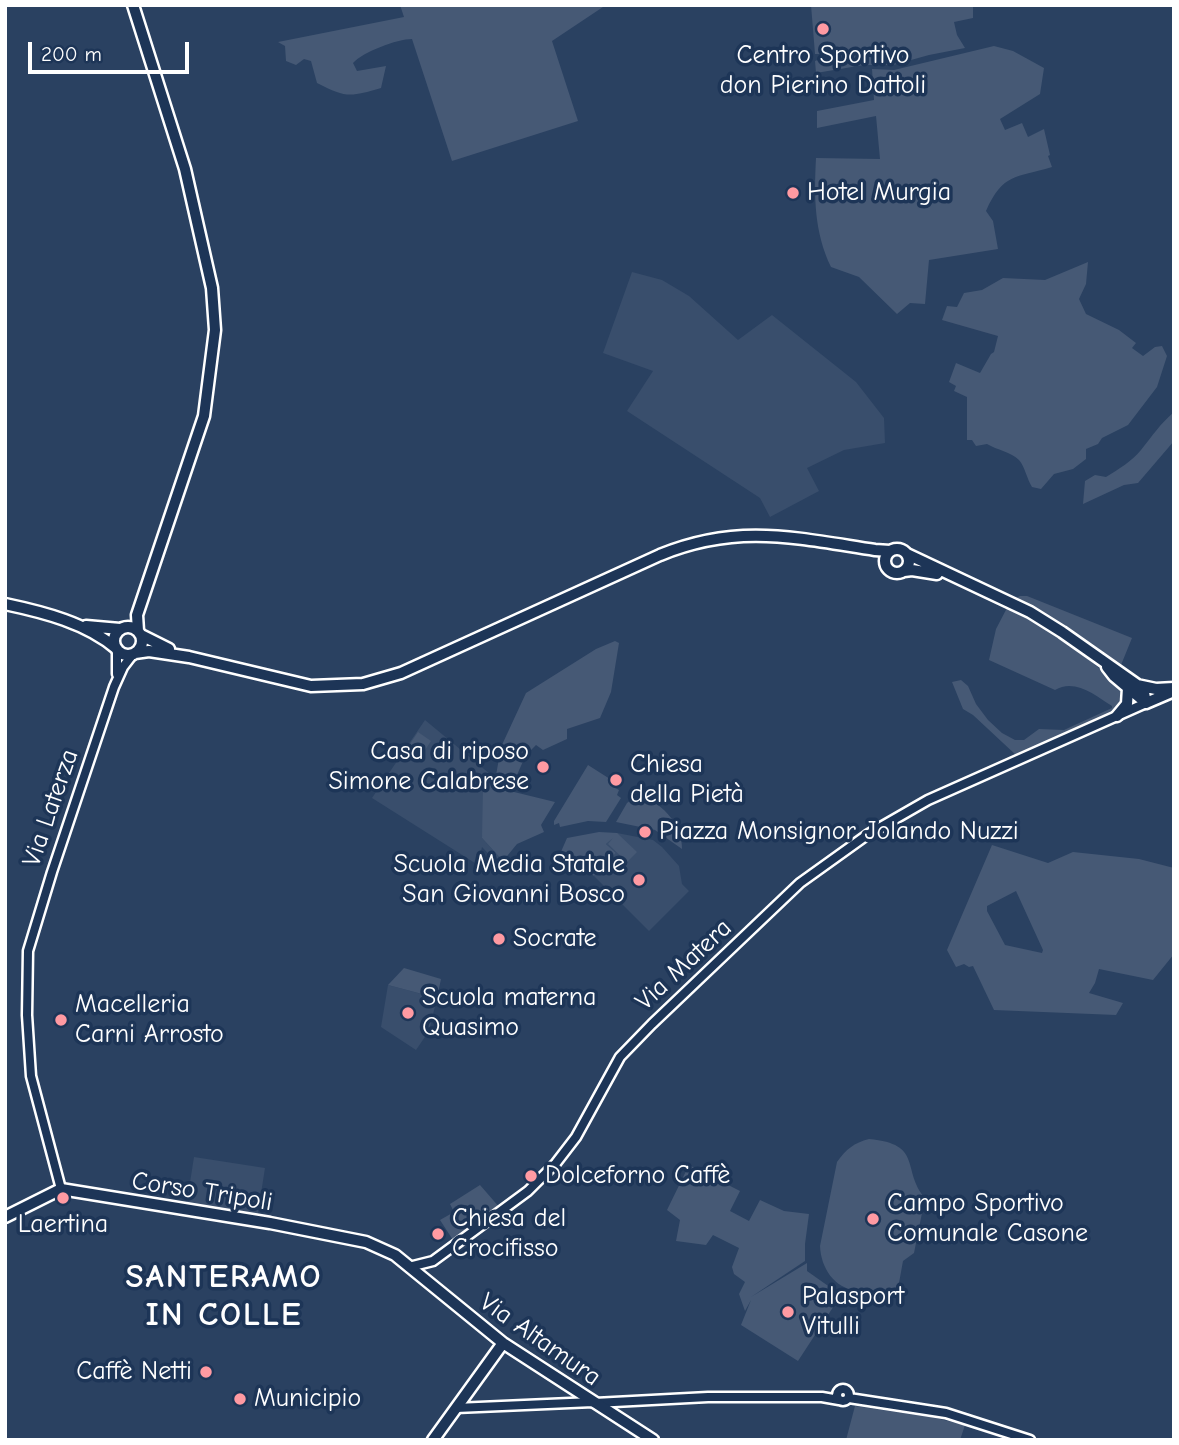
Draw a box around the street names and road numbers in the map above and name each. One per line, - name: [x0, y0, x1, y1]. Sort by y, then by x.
- street label: Via Laterza: [16, 745, 86, 871]
- street label: Via Matera: [629, 913, 739, 1017]
- street label: Corso Tripoli: [129, 1165, 275, 1219]
- street label: Via Altamura: [473, 1287, 607, 1393]

